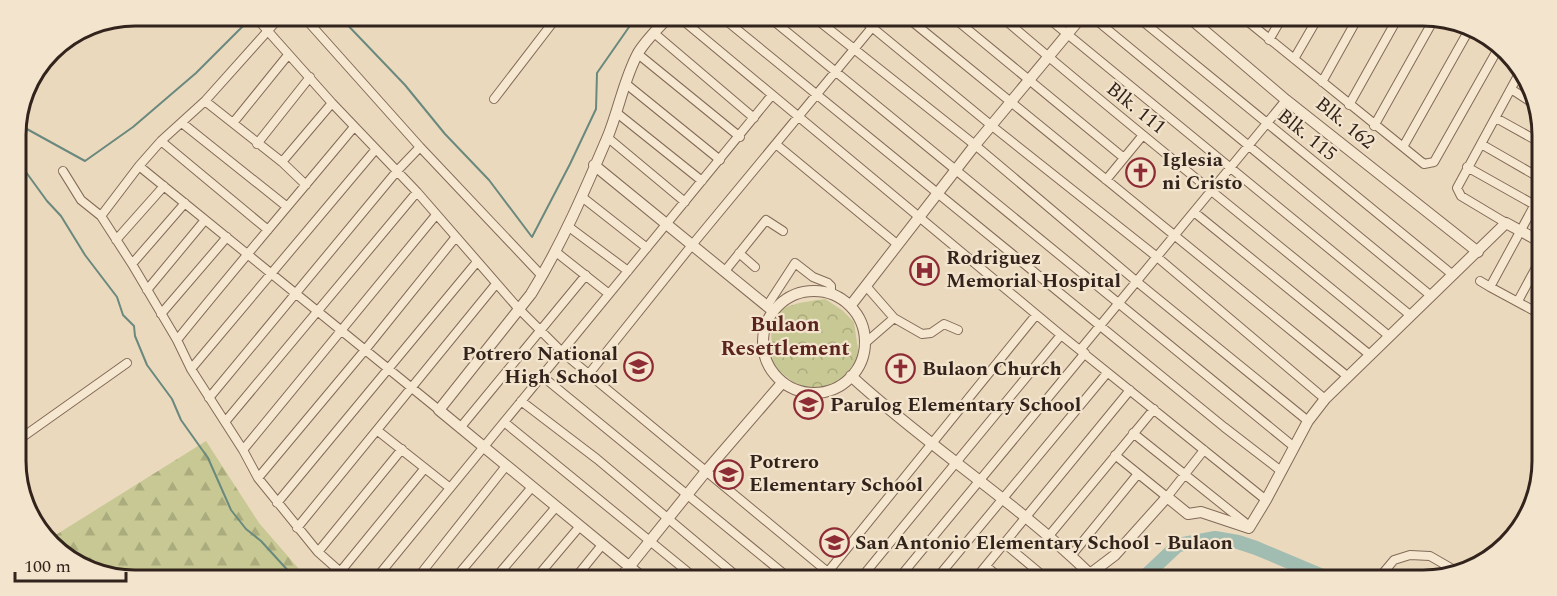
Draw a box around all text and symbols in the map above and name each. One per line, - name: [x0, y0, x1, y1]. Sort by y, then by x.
- street label: Blk. 111: [1100, 74, 1172, 142]
- street label: Blk. 162: [1309, 89, 1381, 157]
- street label: Blk. 115: [1271, 101, 1343, 169]
- place label: Iglesia ni Cristo: [1162, 145, 1243, 198]
- church icon: Iglesia ni Cristo: [1125, 156, 1157, 188]
- place label: Rodriguez Memorial Hospital: [946, 243, 1121, 296]
- hospital icon: Rodriguez Memorial Hospital: [909, 254, 941, 286]
- district label: Bulaon Resettlement: [720, 309, 850, 365]
- place label: Potrero National High School: [462, 339, 618, 392]
- school or university icon: Potrero National High School: [623, 350, 655, 382]
- church icon: Bulaon Church: [885, 353, 917, 385]
- place label: Bulaon Church: [922, 354, 1062, 384]
- school or university icon: Parulog Elementary School: [793, 389, 825, 421]
- place label: Parulog Elementary School: [830, 390, 1081, 420]
- place label: Potrero Elementary School: [749, 447, 923, 500]
- school or university icon: Potrero Elementary School: [712, 458, 744, 490]
- school or university icon: San Antonio Elementary School - Bulaon: [818, 527, 850, 559]
- place label: San Antonio Elementary School - Bulaon: [855, 528, 1233, 558]
- scale bar: [15, 545, 126, 583]
- text: 100 m: [24, 553, 71, 580]

